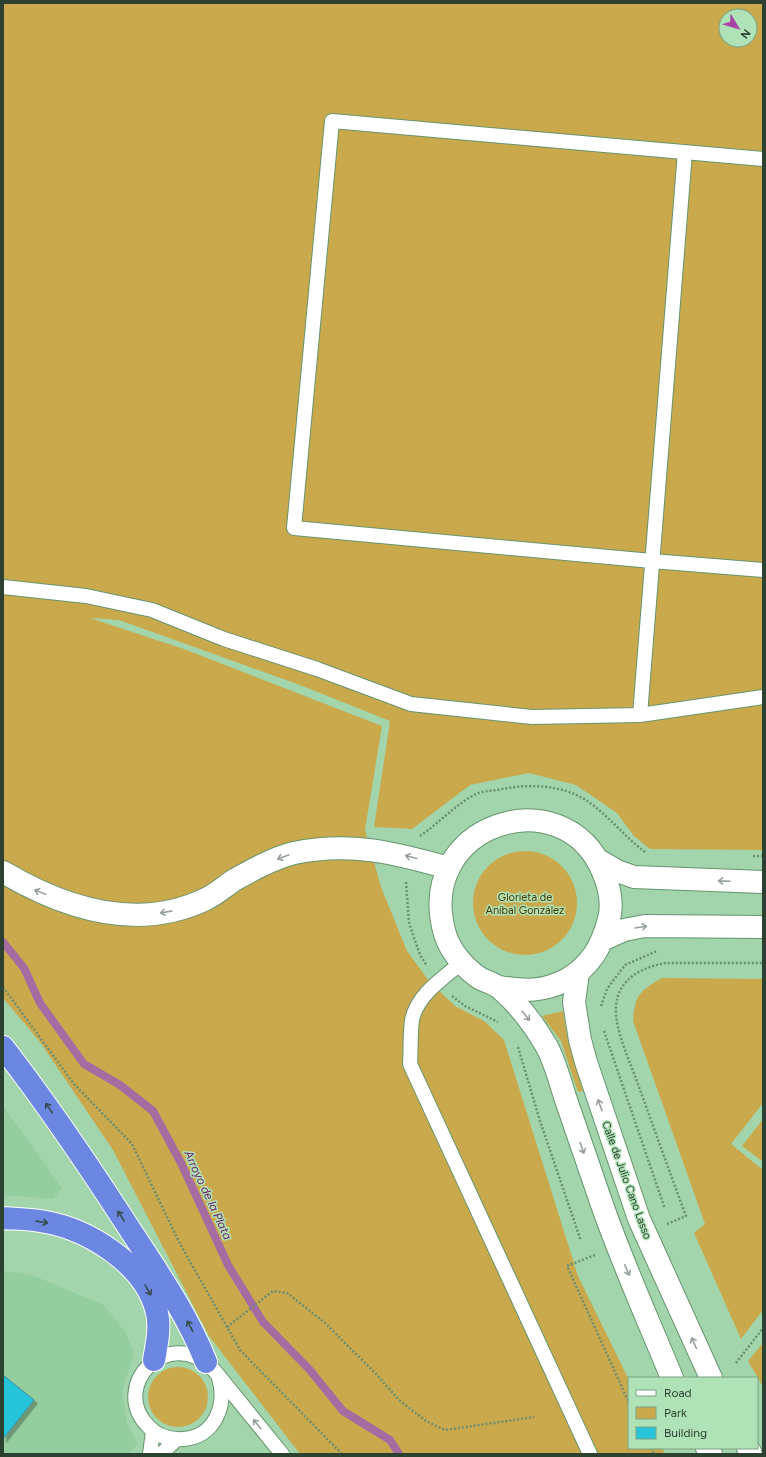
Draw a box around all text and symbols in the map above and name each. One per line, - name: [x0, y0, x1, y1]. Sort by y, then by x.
- north arrow: [718, 8, 758, 48]
- text: N: [738, 26, 753, 41]
- one-way arrow: [405, 853, 418, 860]
- one-way arrow: [277, 854, 289, 862]
- one-way arrow: [718, 877, 731, 884]
- one-way arrow: [34, 888, 46, 896]
- park label: Glorieta de Aníbal González: [485, 891, 565, 917]
- one-way arrow: [160, 908, 173, 916]
- one-way arrow: [634, 923, 647, 931]
- one-way arrow: [522, 1011, 531, 1022]
- one-way arrow: [596, 1099, 604, 1111]
- one-way arrow: [45, 1103, 53, 1114]
- street label: Calle de Julio Cano Lasso: [599, 1119, 654, 1241]
- one-way arrow: [579, 1141, 587, 1153]
- water label: Arroyo de la Plata: [181, 1147, 235, 1242]
- one-way arrow: [117, 1211, 125, 1222]
- one-way arrow: [35, 1218, 48, 1226]
- one-way arrow: [623, 1263, 631, 1275]
- one-way arrow: [144, 1284, 152, 1296]
- one-way arrow: [186, 1320, 194, 1332]
- one-way arrow: [690, 1337, 698, 1349]
- legend: [628, 1377, 758, 1449]
- text: Road: [664, 1386, 692, 1400]
- text: Park: [664, 1406, 687, 1420]
- one-way arrow: [253, 1418, 262, 1429]
- text: Building: [664, 1426, 707, 1440]

